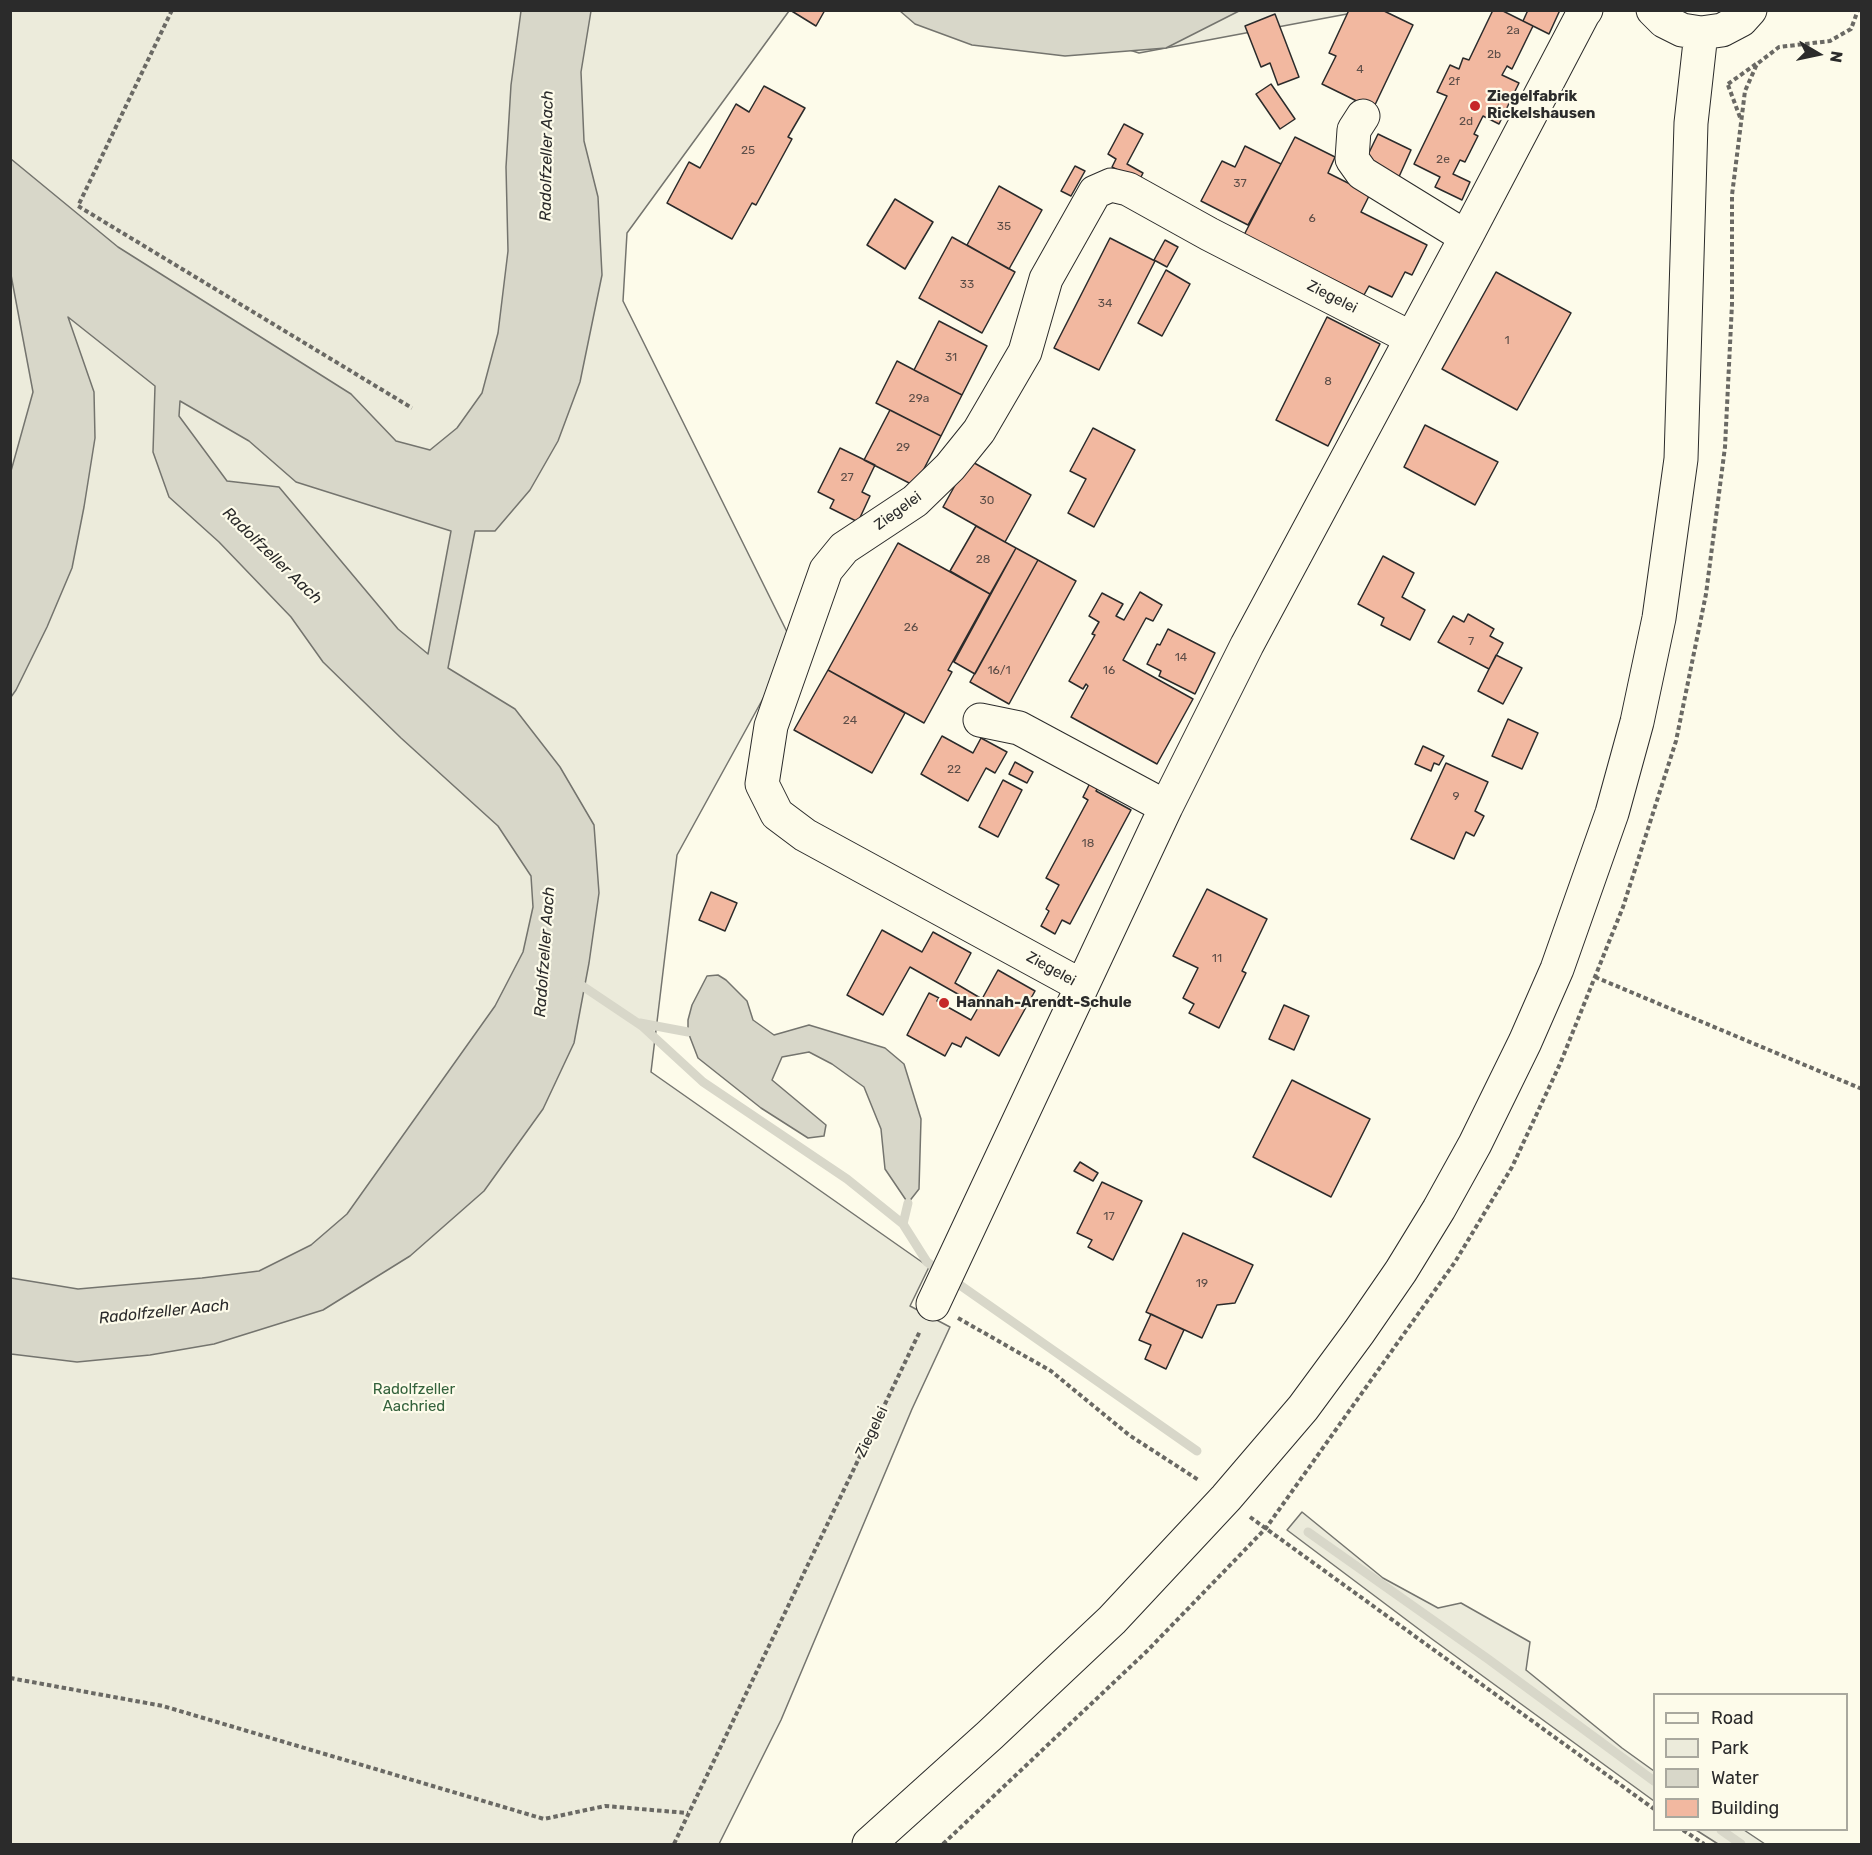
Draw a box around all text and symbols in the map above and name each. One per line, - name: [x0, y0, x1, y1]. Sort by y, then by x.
- house number: 2a: [1506, 24, 1520, 38]
- north arrow: [1788, 24, 1848, 84]
- house number: 2b: [1487, 48, 1501, 62]
- text: N: [1826, 50, 1847, 64]
- house number: 4: [1356, 63, 1364, 77]
- house number: 2f: [1448, 75, 1460, 89]
- place label: Ziegelfabrik Rickelshausen: [1487, 88, 1595, 123]
- water label: Radolfzeller Aach: [536, 90, 558, 222]
- marker: Ziegelfabrik Rickelshausen: [1468, 99, 1482, 113]
- house number: 2d: [1459, 115, 1473, 129]
- house number: 25: [741, 144, 755, 158]
- house number: 2e: [1436, 153, 1450, 167]
- house number: 37: [1233, 177, 1247, 191]
- house number: 6: [1308, 212, 1316, 226]
- house number: 35: [997, 220, 1011, 234]
- street label: Ziegelei: [1304, 277, 1360, 317]
- house number: 33: [960, 278, 974, 292]
- house number: 34: [1098, 297, 1112, 311]
- house number: 1: [1504, 334, 1510, 348]
- house number: 31: [945, 351, 957, 365]
- house number: 8: [1324, 375, 1332, 389]
- house number: 29a: [909, 392, 929, 406]
- house number: 29: [896, 441, 910, 455]
- house number: 27: [840, 471, 854, 485]
- street label: Ziegelei: [871, 488, 925, 534]
- house number: 30: [980, 494, 994, 508]
- water label: Radolfzeller Aach: [218, 504, 326, 608]
- house number: 28: [976, 553, 990, 567]
- house number: 26: [904, 621, 918, 635]
- house number: 7: [1468, 635, 1474, 649]
- house number: 14: [1175, 651, 1187, 665]
- house number: 16/1: [987, 664, 1011, 678]
- house number: 16: [1103, 664, 1115, 678]
- house number: 24: [843, 714, 857, 728]
- house number: 22: [947, 763, 961, 777]
- house number: 9: [1452, 790, 1460, 804]
- house number: 18: [1082, 837, 1094, 851]
- water label: Radolfzeller Aach: [531, 886, 559, 1018]
- street label: Ziegelei: [1023, 948, 1079, 990]
- house number: 11: [1212, 952, 1222, 966]
- place label: Hannah-Arendt-Schule: [956, 994, 1132, 1012]
- marker: Hannah-Arendt-Schule: [937, 996, 951, 1010]
- house number: 17: [1103, 1210, 1115, 1224]
- house number: 19: [1196, 1277, 1208, 1291]
- water label: Radolfzeller Aach: [98, 1296, 230, 1328]
- park label: Radolfzeller Aachried: [373, 1381, 455, 1416]
- street label: Ziegelei: [852, 1404, 892, 1460]
- legend: [1653, 1693, 1848, 1831]
- text: Road: [1711, 1707, 1754, 1729]
- text: Park: [1711, 1737, 1748, 1759]
- text: Water: [1711, 1767, 1759, 1789]
- text: Building: [1711, 1797, 1779, 1819]

